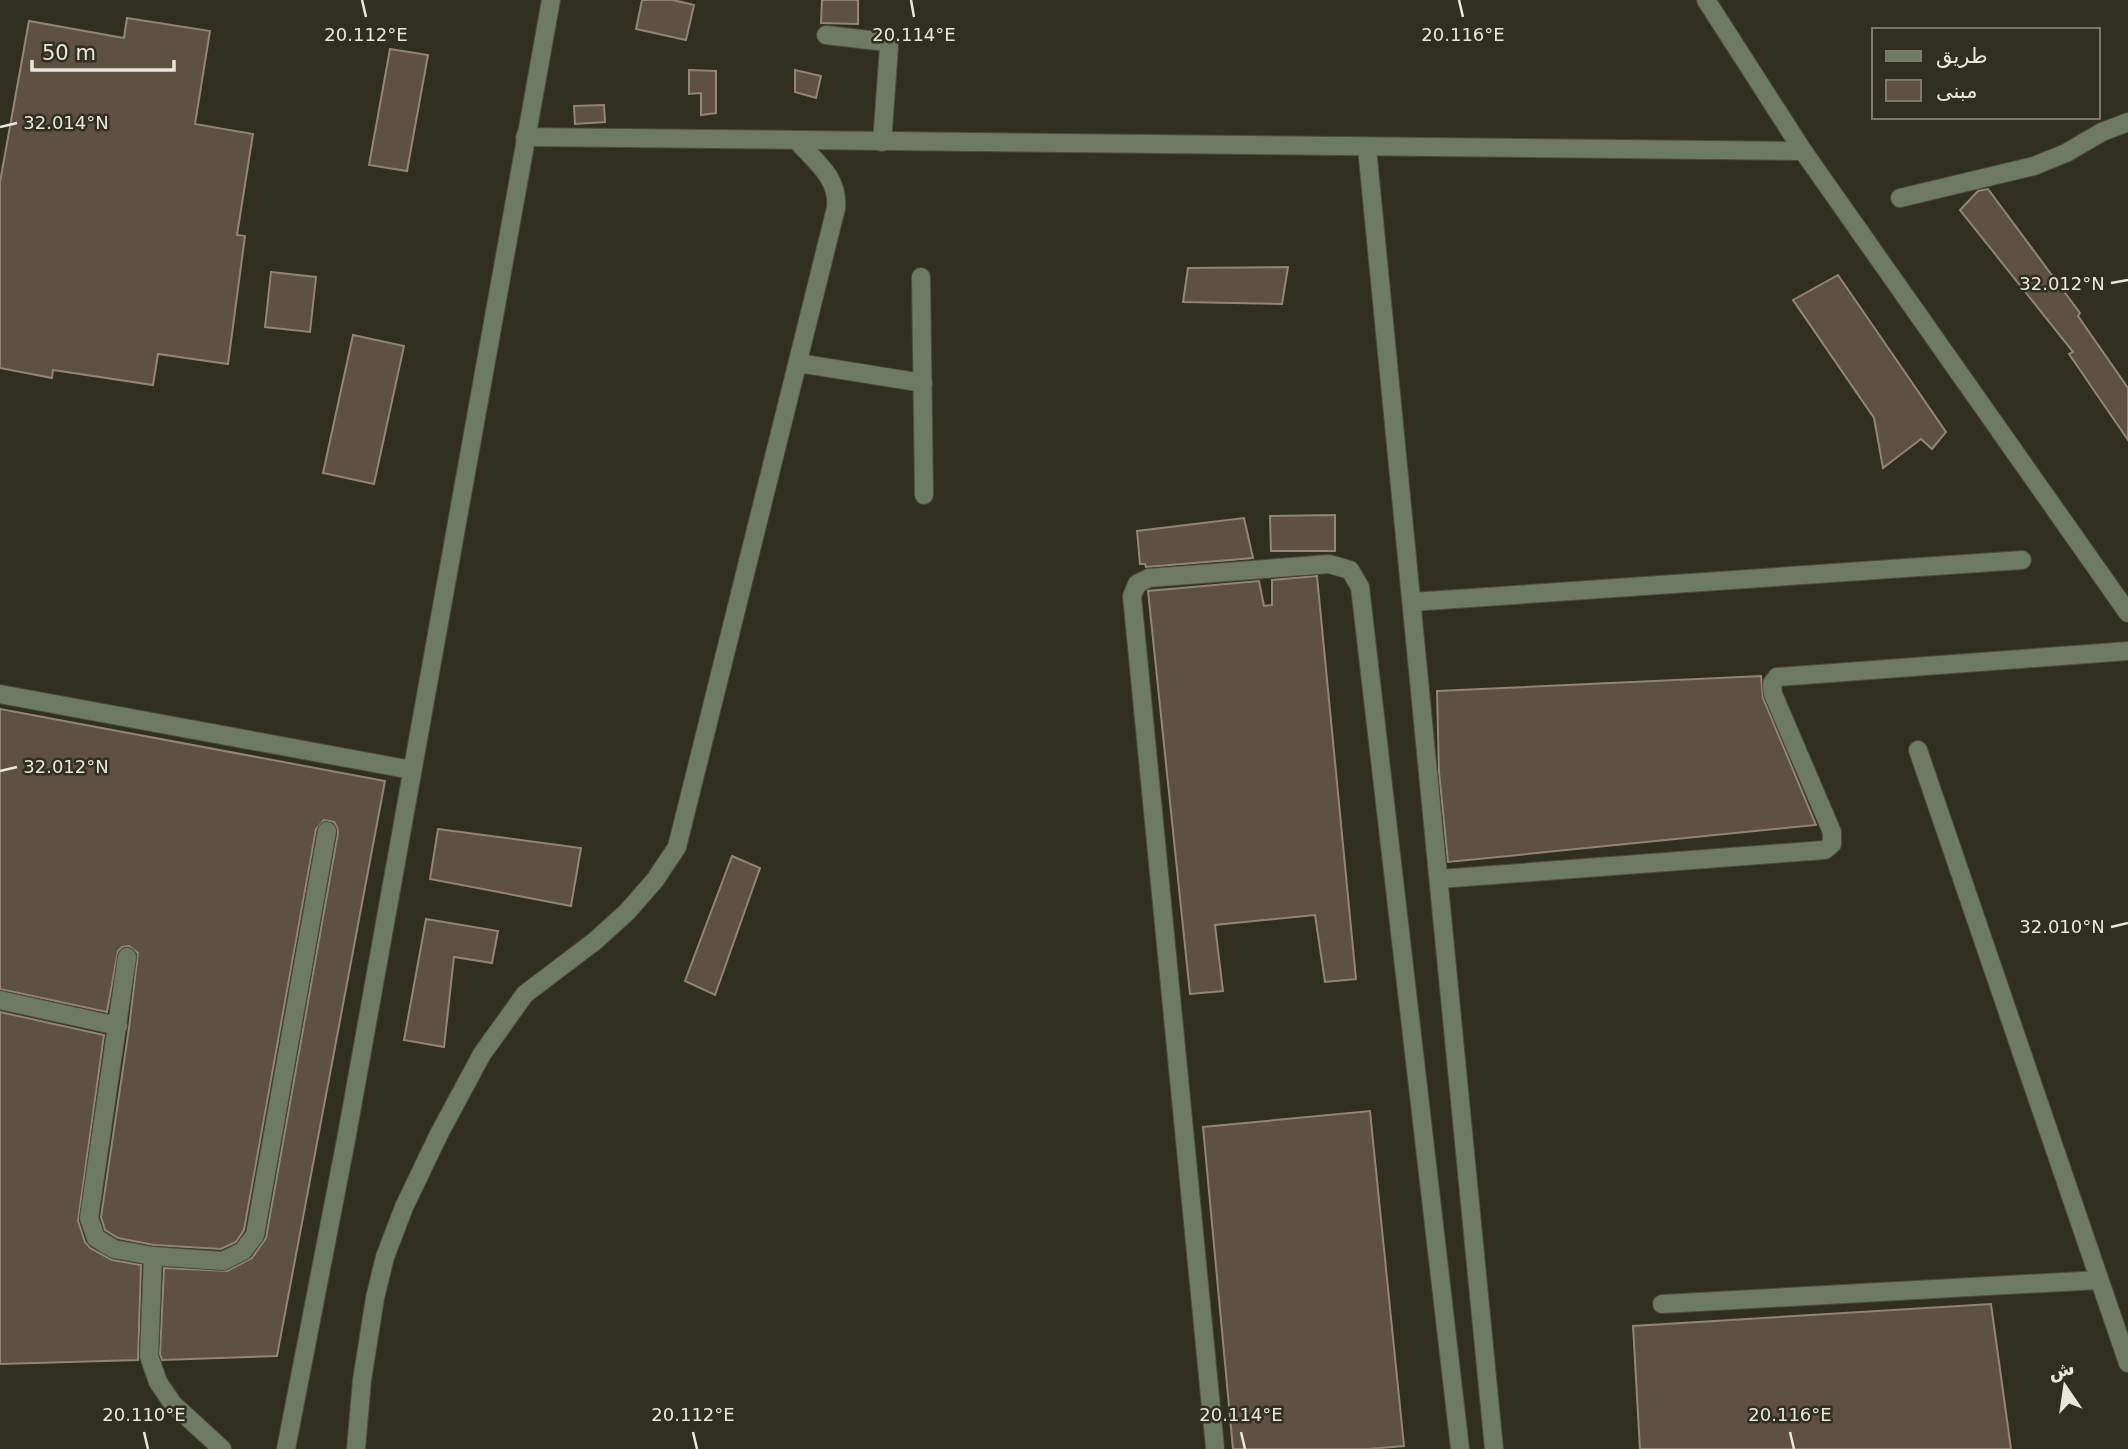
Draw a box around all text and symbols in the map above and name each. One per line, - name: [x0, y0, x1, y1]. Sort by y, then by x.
- text: 20.112°E: [324, 24, 408, 45]
- text: 20.114°E: [872, 24, 956, 45]
- text: 20.116°E: [1421, 24, 1505, 45]
- scale bar: [32, 28, 173, 72]
- legend: [1872, 28, 2100, 119]
- text: 50 m: [42, 41, 96, 65]
- text: طريق: [1936, 44, 1988, 68]
- text: مبنى: [1936, 79, 1977, 103]
- text: 32.014°N: [23, 112, 109, 133]
- text: 32.012°N: [2019, 273, 2105, 294]
- text: 32.012°N: [23, 756, 109, 777]
- text: 32.010°N: [2019, 916, 2105, 937]
- north arrow: [2030, 1351, 2100, 1421]
- text: ش: [2046, 1356, 2077, 1384]
- text: 20.110°E: [102, 1404, 186, 1425]
- text: 20.112°E: [651, 1404, 735, 1425]
- text: 20.114°E: [1199, 1404, 1283, 1425]
- text: 20.116°E: [1748, 1404, 1832, 1425]

